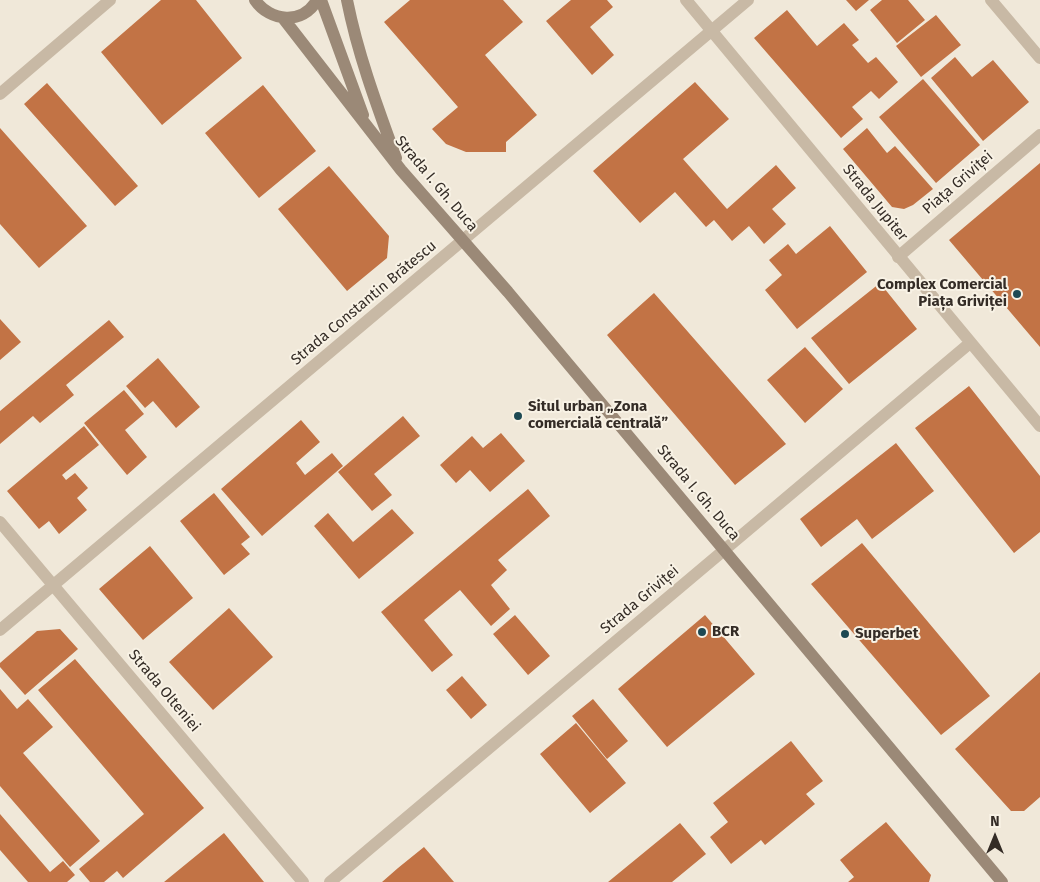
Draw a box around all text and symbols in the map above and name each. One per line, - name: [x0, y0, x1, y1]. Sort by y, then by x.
- street label: Strada I. Gh. Duca: [391, 132, 481, 236]
- street label: Piața Griviței: [919, 148, 997, 218]
- street label: Strada Jupiter: [839, 161, 911, 245]
- street label: Strada Constantin Brătescu: [288, 237, 440, 369]
- place label: Complex Comercial Piața Griviței: [877, 276, 1007, 311]
- marker: Complex Comercial Piața Griviței: [1011, 288, 1023, 300]
- place label: Situl urban „Zona comercială centrală”: [528, 398, 668, 433]
- marker: Situl urban „Zona comercială centrală”: [512, 410, 524, 422]
- street label: Strada I. Gh. Duca: [653, 441, 743, 545]
- street label: Strada Griviței: [597, 562, 683, 638]
- place label: BCR: [712, 623, 739, 641]
- place label: Superbet: [855, 625, 918, 643]
- marker: BCR: [696, 626, 708, 638]
- marker: Superbet: [839, 628, 851, 640]
- street label: Strada Olteniei: [124, 646, 204, 736]
- north arrow: [970, 812, 1020, 862]
- text: N: [990, 813, 1000, 830]

